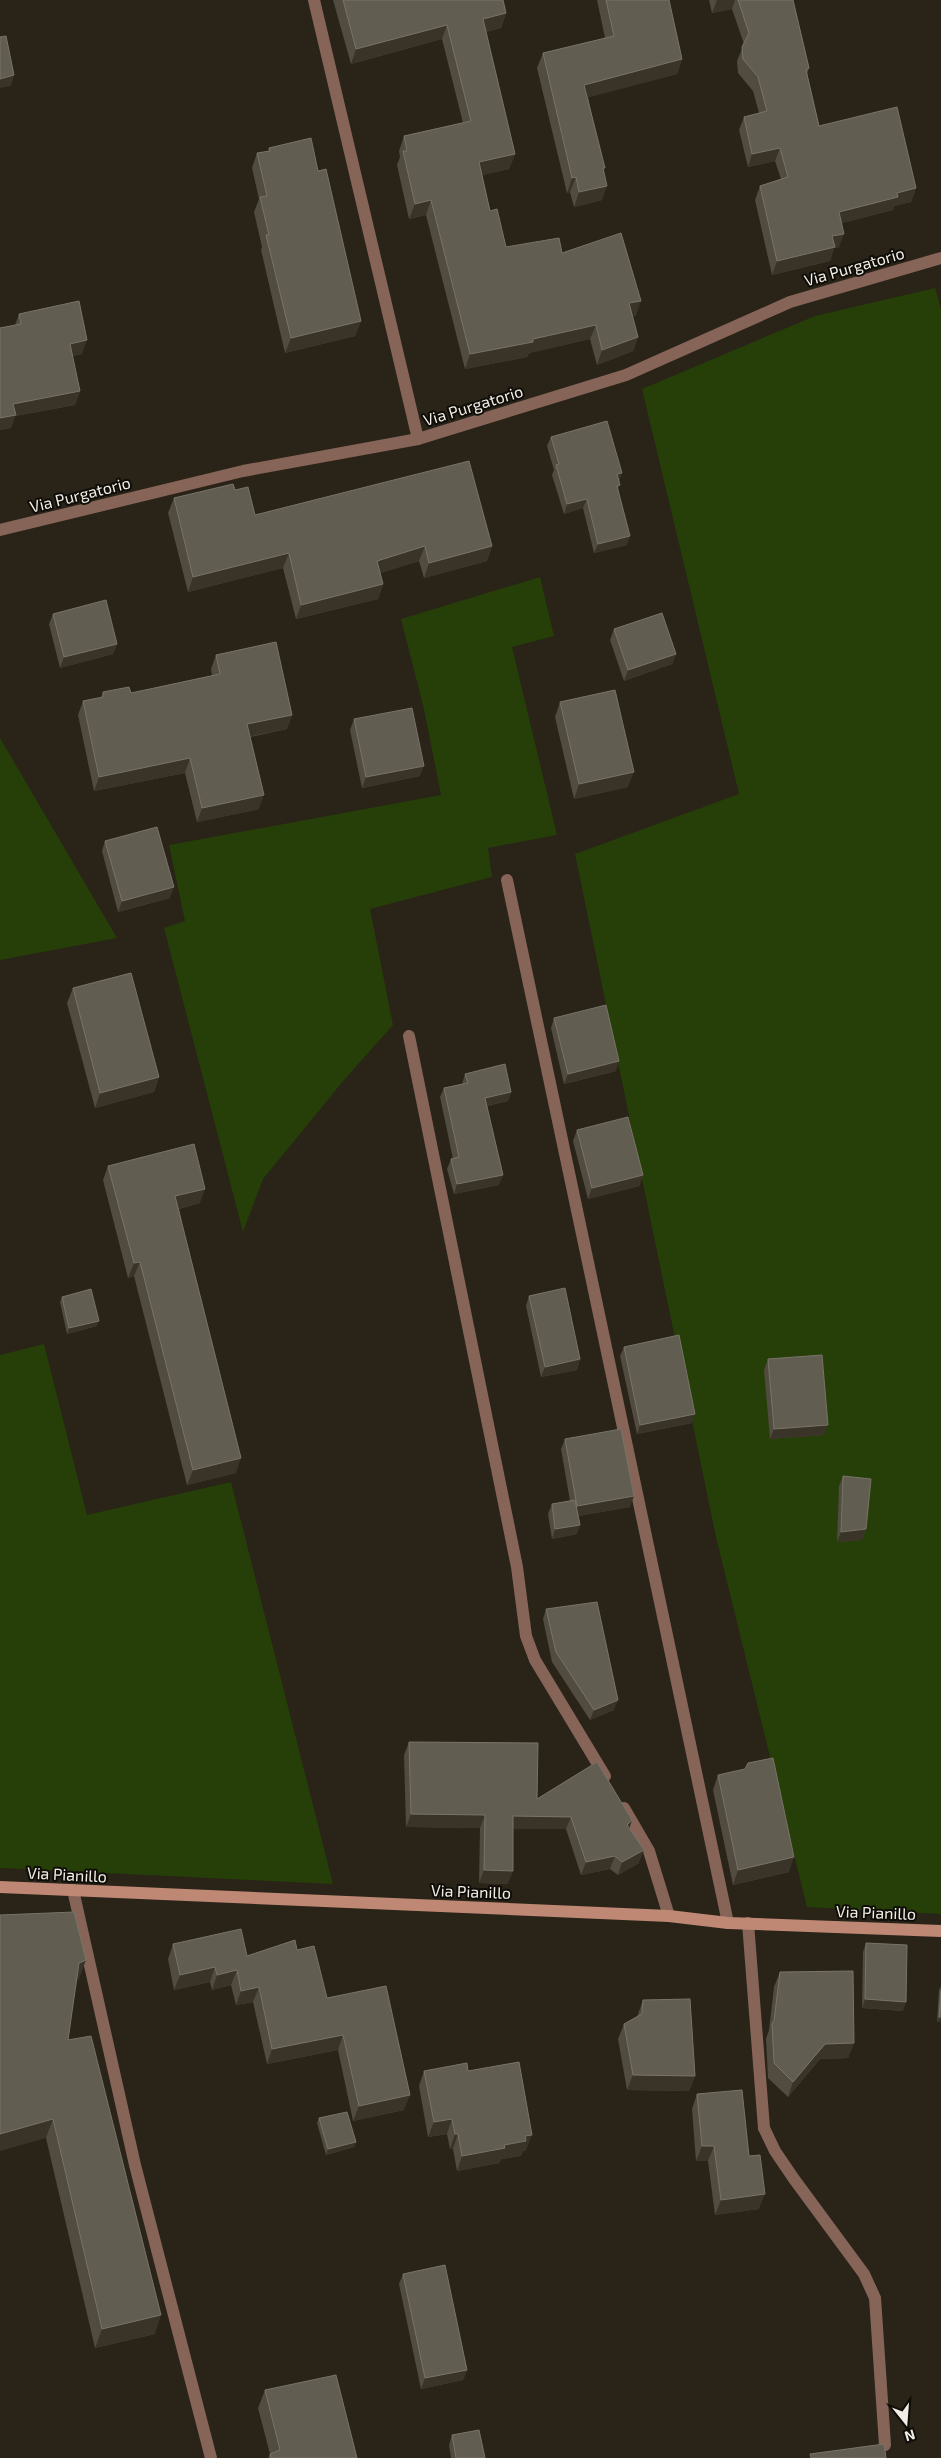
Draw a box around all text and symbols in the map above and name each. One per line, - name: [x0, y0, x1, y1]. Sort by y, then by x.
- street label: Via Purgatorio: [802, 243, 906, 289]
- street label: Via Purgatorio: [421, 381, 525, 429]
- street label: Via Purgatorio: [28, 472, 132, 516]
- street label: Via Pianillo: [26, 1862, 108, 1886]
- street label: Via Pianillo: [431, 1880, 511, 1902]
- street label: Via Pianillo: [836, 1901, 916, 1923]
- north arrow: [881, 2398, 931, 2448]
- text: N: [903, 2426, 917, 2446]

